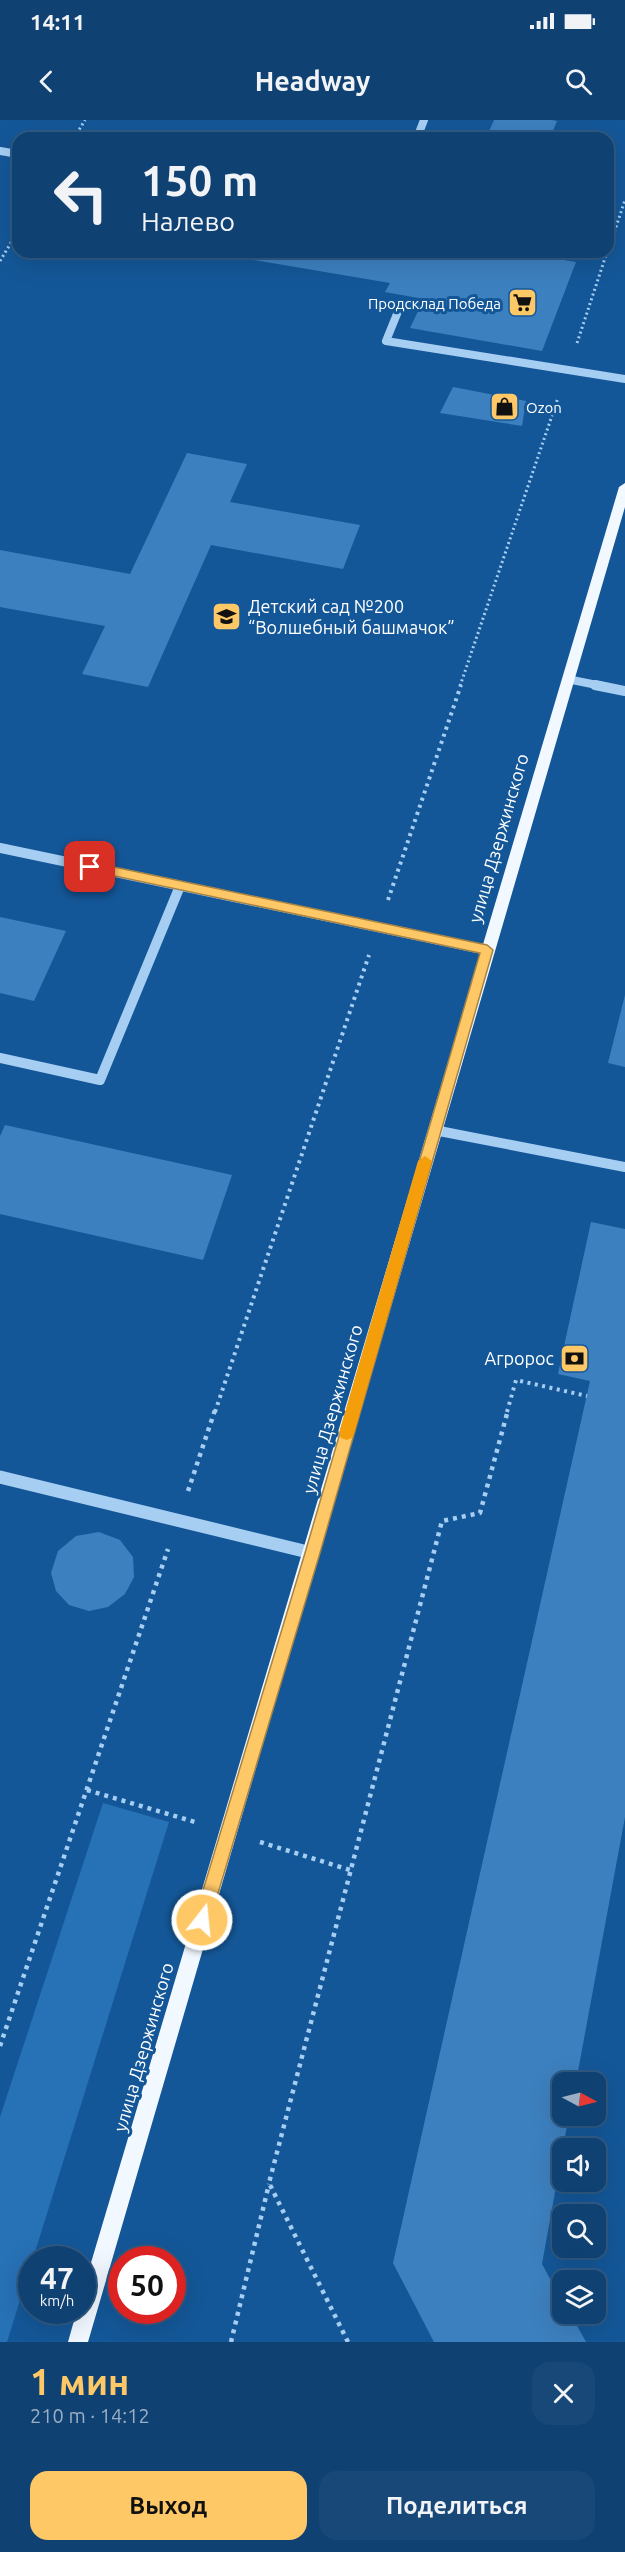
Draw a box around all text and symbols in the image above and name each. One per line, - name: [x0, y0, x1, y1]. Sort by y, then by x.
- text: 14:11: [30, 9, 85, 34]
- icon: back: [30, 65, 63, 98]
- icon: search: [562, 65, 595, 98]
- text: Headway: [255, 66, 370, 96]
- icon: left: [42, 156, 120, 234]
- text: 150 m: [141, 157, 258, 204]
- text: Налево: [141, 206, 235, 236]
- supermarket icon: Продсклад Победа: [506, 287, 538, 319]
- place label: Продсклад Победа: [368, 295, 501, 312]
- shop icon: Ozon: [489, 391, 521, 423]
- place label: Ozon: [526, 399, 562, 416]
- place label: Детский сад №200 “Волшебный башмачок”: [248, 596, 455, 637]
- school or university icon: Детский сад №200 “Волшебный башмачок”: [211, 600, 243, 632]
- street label: улица Дзержинского: [464, 751, 532, 925]
- pin: [64, 841, 115, 892]
- icon: arrive: [73, 850, 106, 883]
- street label: улица Дзержинского: [298, 1322, 366, 1496]
- bank icon: Агророс: [559, 1342, 591, 1374]
- place label: Агророс: [485, 1348, 554, 1368]
- position arrow: [170, 1888, 234, 1952]
- street label: улица Дзержинского: [109, 1960, 177, 2134]
- north arrow: [552, 2072, 606, 2126]
- map controls: [552, 2072, 606, 2324]
- button: sound: [552, 2138, 606, 2192]
- button: search: [552, 2204, 606, 2258]
- speed limit sign: 50: [108, 2246, 186, 2324]
- text: 47: [40, 2261, 74, 2295]
- button: layers: [552, 2270, 606, 2324]
- text: km/h: [40, 2292, 74, 2309]
- text: 1 мин: [30, 2361, 129, 2402]
- button: close: [532, 2362, 595, 2425]
- text: 210 m · 14:12: [30, 2404, 150, 2427]
- button: Выход: [30, 2471, 307, 2540]
- button: Поделиться: [319, 2471, 595, 2540]

